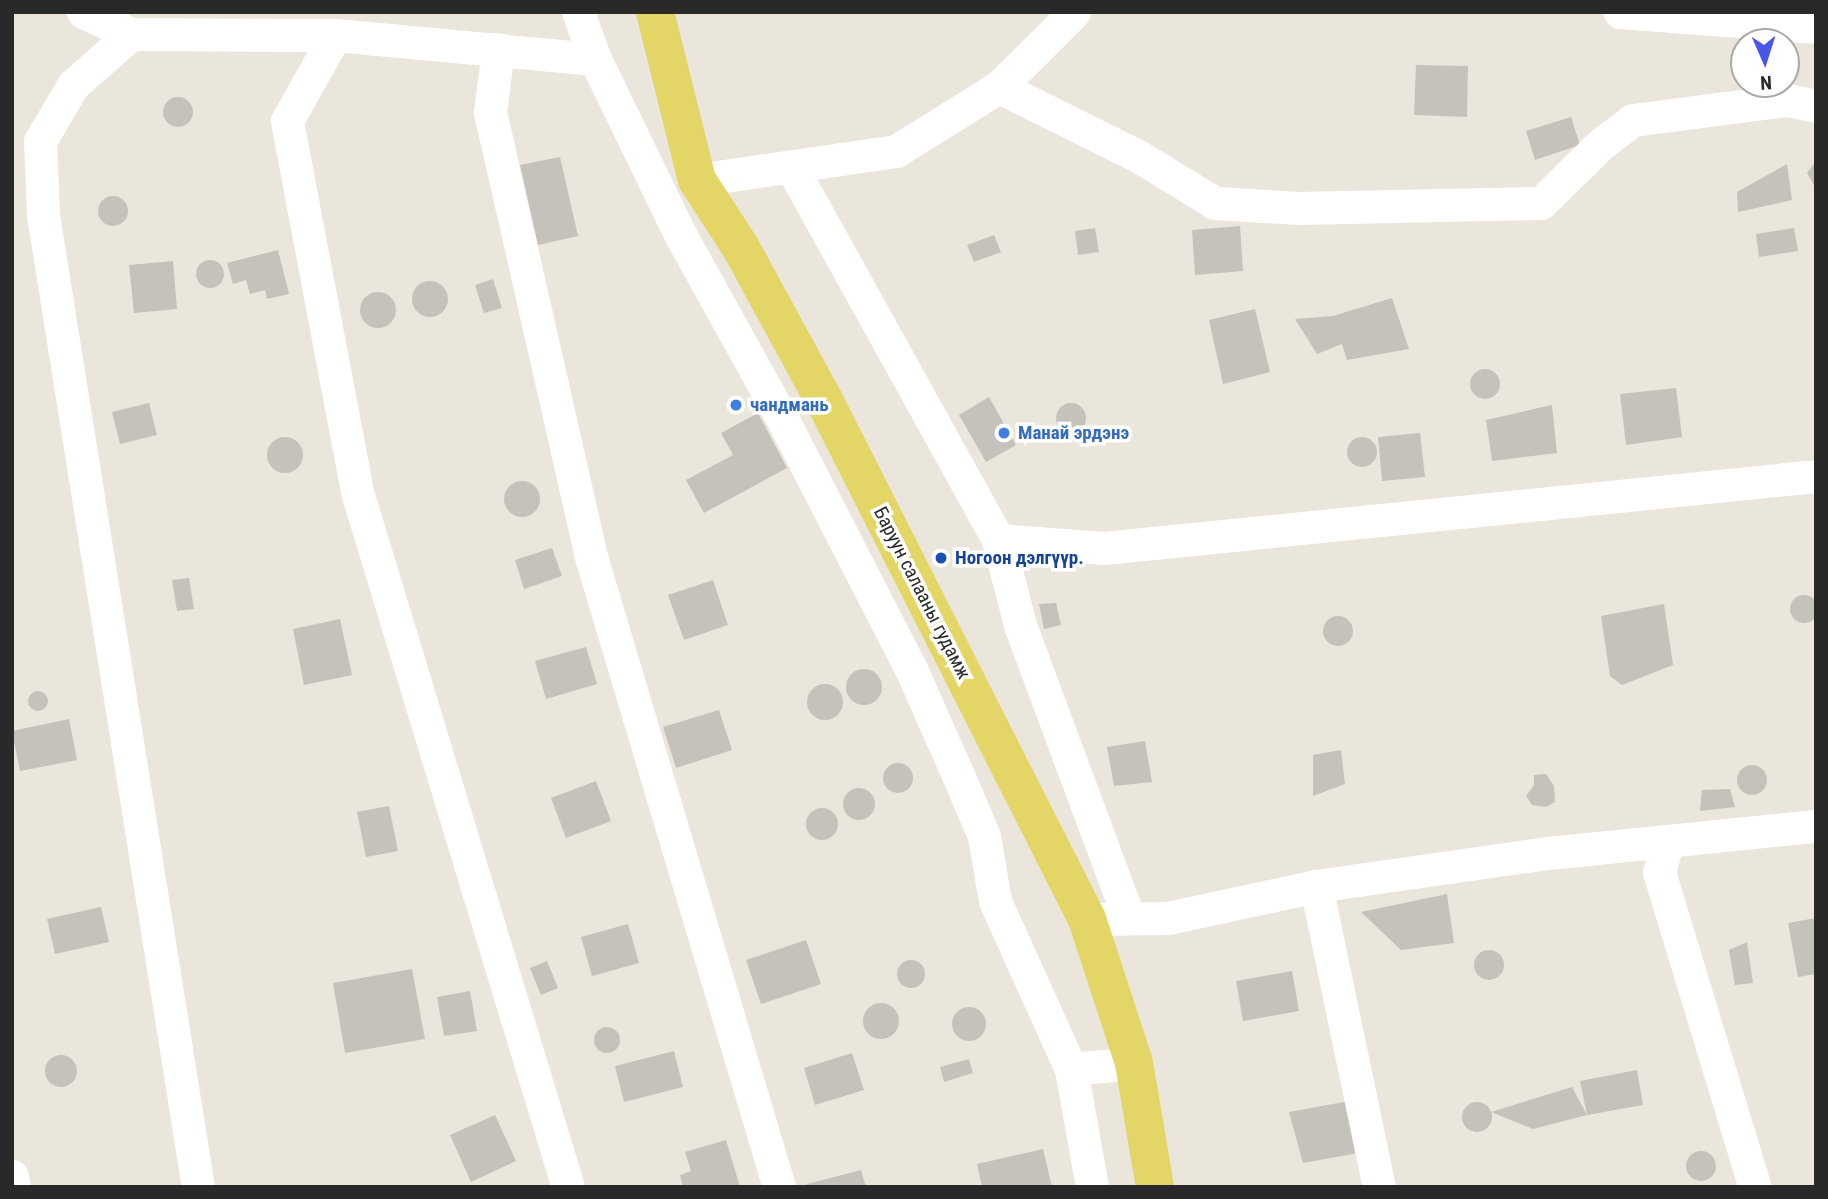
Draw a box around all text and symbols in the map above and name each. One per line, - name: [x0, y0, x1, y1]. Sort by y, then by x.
- north arrow: [1730, 28, 1800, 98]
- text: N: [1760, 71, 1772, 94]
- place label: чандмань: [750, 394, 829, 416]
- marker: чандмань: [728, 397, 744, 413]
- place label: Манай эрдэнэ: [1018, 422, 1129, 444]
- marker: Манай эрдэнэ: [996, 425, 1012, 441]
- street label: Баруун салааны гудамж: [869, 503, 975, 683]
- place label: Ногоон дэлгүүр.: [955, 547, 1084, 569]
- marker: Ногоон дэлгүүр.: [933, 550, 949, 566]

